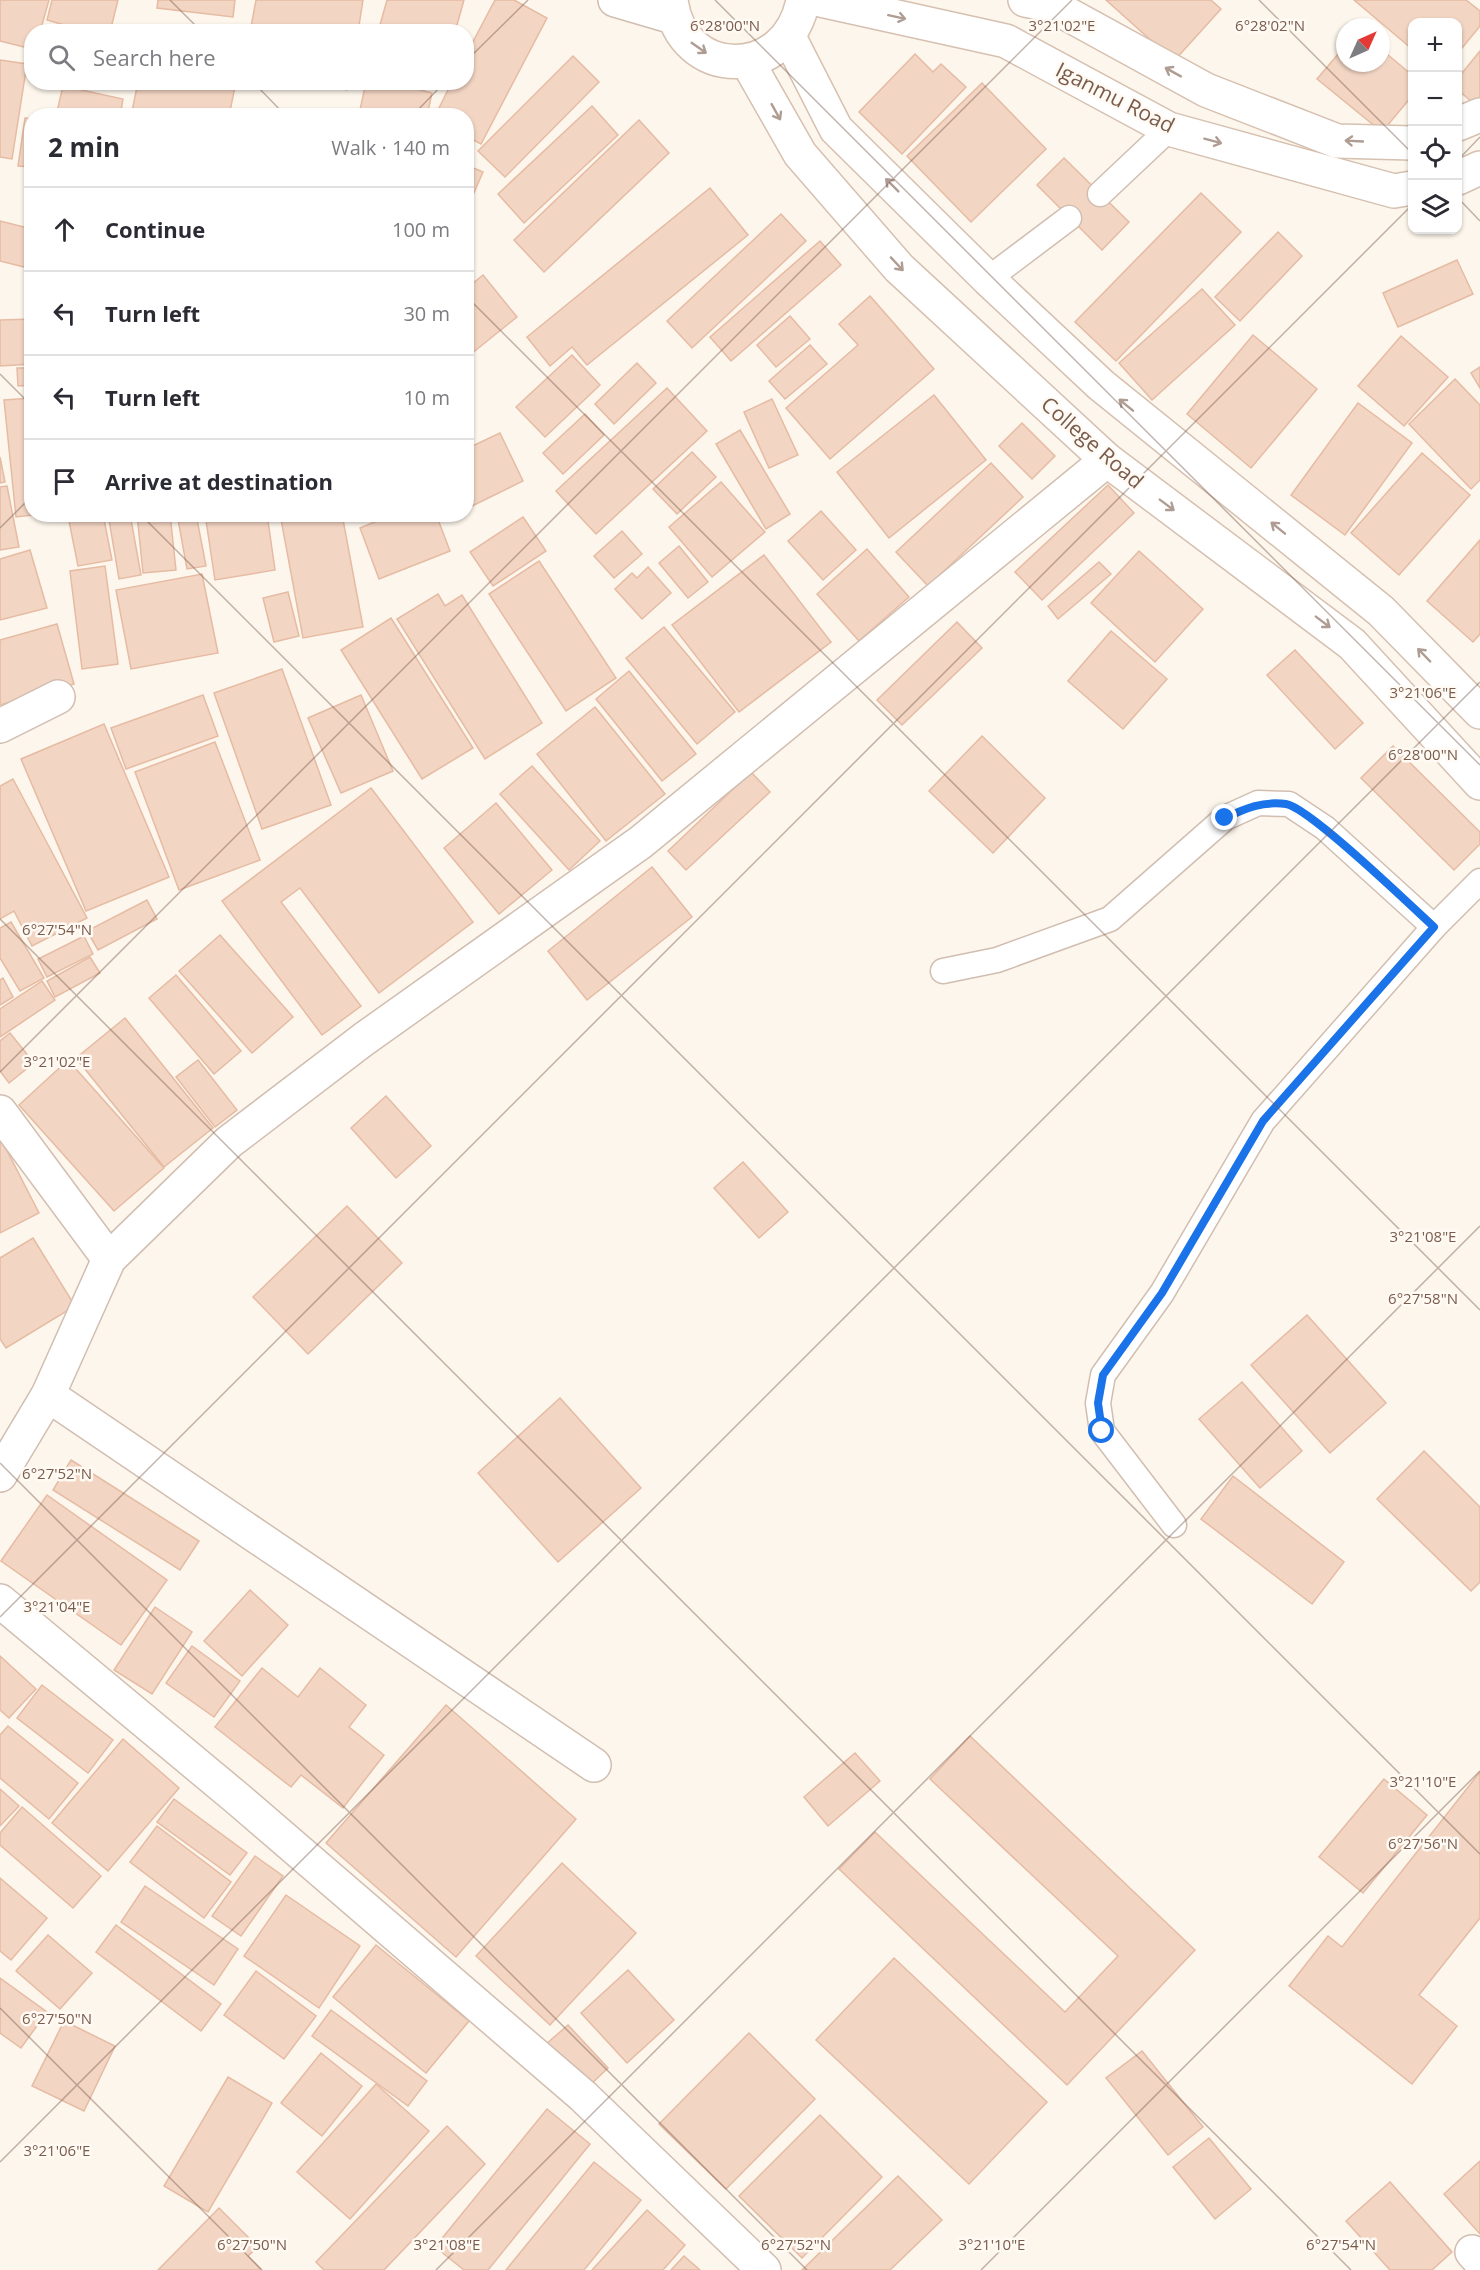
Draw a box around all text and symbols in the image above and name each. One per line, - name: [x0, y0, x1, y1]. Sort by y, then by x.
- one-way arrow: [887, 12, 907, 23]
- text: 6°28'00"N: [690, 15, 760, 35]
- text: 3°21'02"E: [1029, 15, 1095, 35]
- text: 6°28'02"N: [1235, 15, 1305, 35]
- north arrow: [1336, 18, 1390, 72]
- map controls: [1408, 18, 1462, 234]
- button: +: [1408, 18, 1462, 72]
- search box: [24, 24, 474, 90]
- icon: search: [45, 41, 78, 74]
- text: Search here: [93, 42, 216, 72]
- one-way arrow: [690, 42, 706, 54]
- street label: Iganmu Road: [1051, 55, 1180, 139]
- one-way arrow: [1165, 66, 1182, 78]
- button: −: [1408, 72, 1462, 126]
- one-way arrow: [770, 103, 782, 120]
- button: locate: [1408, 126, 1462, 180]
- text: 2 min: [48, 129, 120, 165]
- text: Walk · 140 m: [331, 134, 450, 161]
- one-way arrow: [1203, 136, 1222, 147]
- one-way arrow: [1345, 136, 1365, 147]
- one-way arrow: [885, 178, 900, 193]
- button: layers: [1408, 180, 1462, 234]
- icon: ahead: [48, 213, 81, 246]
- text: Continue: [105, 214, 205, 244]
- text: 100 m: [392, 216, 450, 243]
- one-way arrow: [889, 256, 903, 271]
- icon: left: [48, 297, 81, 330]
- text: Turn left: [105, 298, 200, 328]
- text: 30 m: [403, 300, 450, 327]
- icon: left: [48, 381, 81, 414]
- text: Turn left: [105, 382, 200, 412]
- text: 10 m: [403, 384, 450, 411]
- street label: College Road: [1036, 390, 1150, 494]
- one-way arrow: [1119, 398, 1134, 412]
- icon: arrive: [48, 465, 81, 498]
- text: Arrive at destination: [105, 466, 333, 496]
- one-way arrow: [1159, 499, 1175, 512]
- one-way arrow: [1270, 521, 1286, 534]
- one-way arrow: [1315, 616, 1331, 628]
- one-way arrow: [1417, 648, 1432, 663]
- text: 3°21'06"E: [1390, 682, 1456, 702]
- text: 6°28'00"N: [1388, 744, 1458, 764]
- route end: [1211, 804, 1237, 830]
- text: 6°27'54"N: [22, 919, 92, 939]
- text: 3°21'02"E: [24, 1051, 90, 1071]
- text: 3°21'08"E: [1390, 1226, 1456, 1246]
- text: 6°27'58"N: [1388, 1288, 1458, 1308]
- route start: [1088, 1417, 1114, 1443]
- text: 6°27'52"N: [22, 1463, 92, 1483]
- text: 3°21'04"E: [24, 1596, 90, 1616]
- text: 3°21'10"E: [1390, 1771, 1456, 1791]
- text: 6°27'56"N: [1388, 1833, 1458, 1853]
- text: 6°27'50"N: [22, 2008, 92, 2028]
- text: 3°21'06"E: [24, 2140, 90, 2160]
- text: 6°27'50"N: [217, 2234, 287, 2254]
- text: 3°21'08"E: [414, 2234, 480, 2254]
- text: 6°27'52"N: [761, 2234, 831, 2254]
- text: 3°21'10"E: [959, 2234, 1025, 2254]
- text: 6°27'54"N: [1306, 2234, 1376, 2254]

